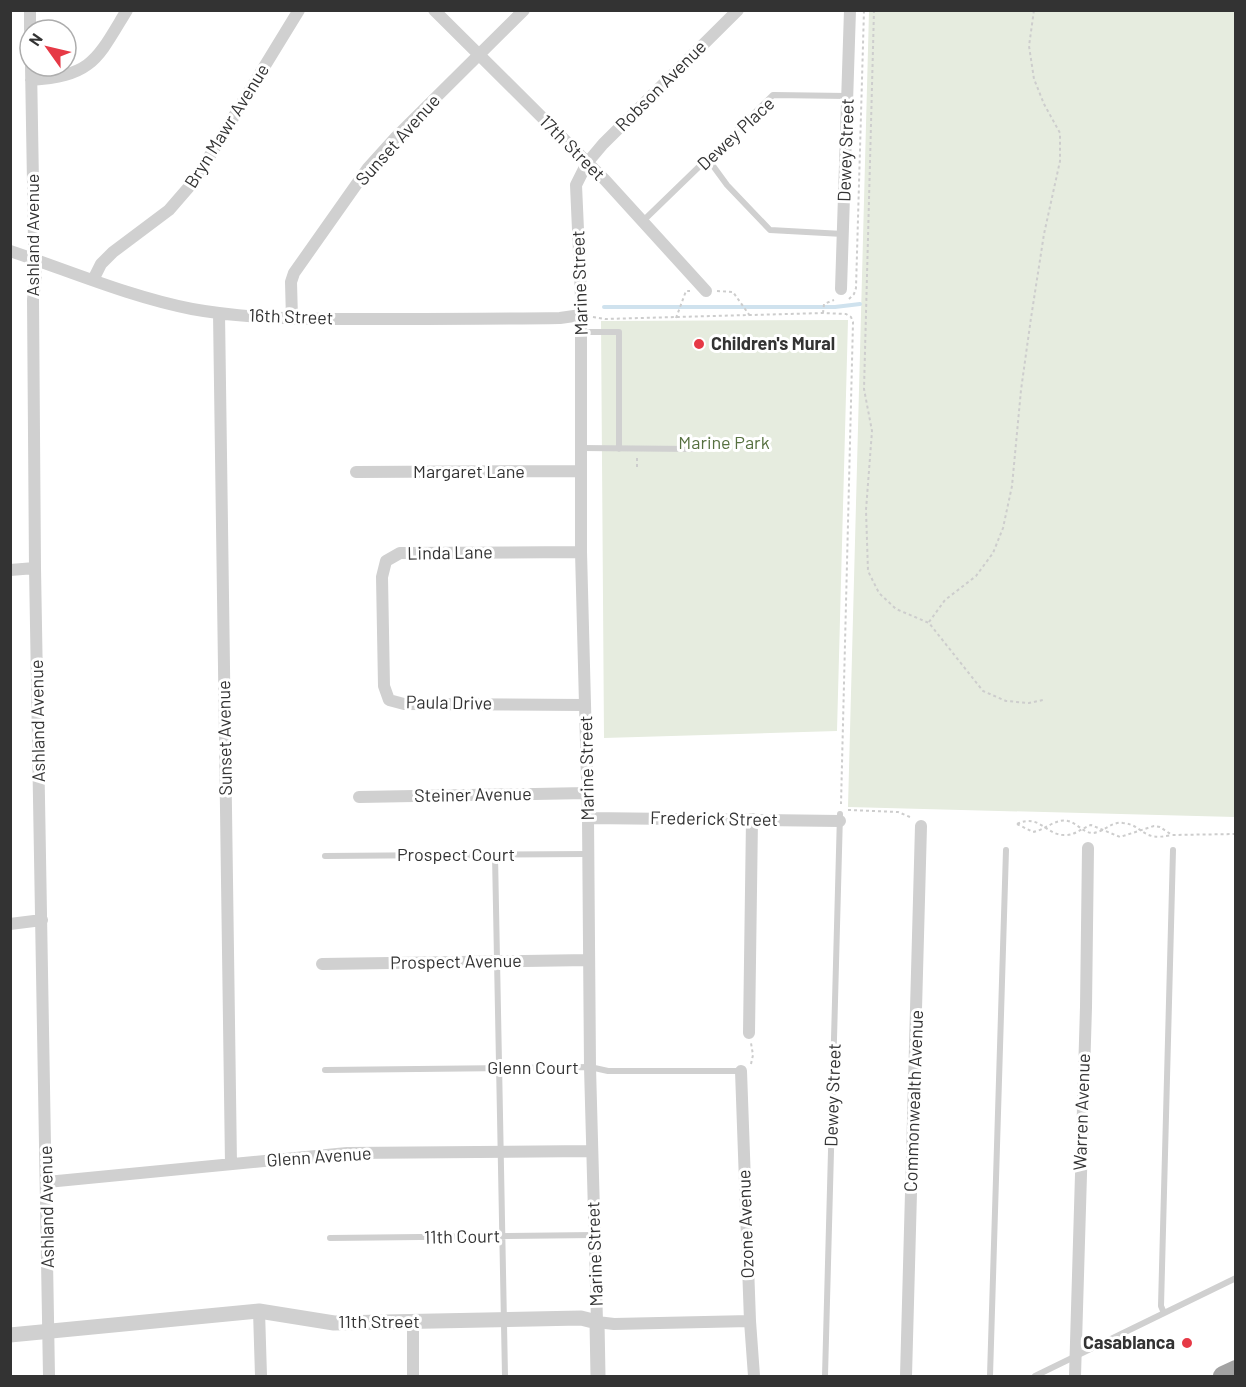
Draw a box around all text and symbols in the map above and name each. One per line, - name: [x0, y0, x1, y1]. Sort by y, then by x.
- north arrow: [18, 18, 78, 78]
- text: N: [24, 30, 46, 49]
- street label: Robson Avenue: [610, 35, 710, 135]
- street label: Bryn Mawr Avenue: [179, 59, 273, 192]
- street label: Sunset Avenue: [350, 89, 444, 190]
- street label: Dewey Place: [692, 92, 778, 174]
- street label: Dewey Street: [832, 98, 858, 202]
- street label: 17th Street: [535, 110, 610, 185]
- street label: Ashland Avenue: [21, 174, 43, 296]
- street label: Marine Street: [566, 230, 592, 336]
- street label: 16th Street: [248, 304, 334, 328]
- place label: Children's Mural: [711, 332, 835, 354]
- marker: Children's Mural: [692, 337, 706, 351]
- park label: Marine Park: [678, 431, 770, 453]
- street label: Margaret Lane: [413, 460, 525, 482]
- street label: Linda Lane: [407, 540, 493, 564]
- street label: Ashland Avenue: [25, 659, 49, 783]
- street label: Sunset Avenue: [212, 680, 236, 796]
- street label: Paula Drive: [406, 690, 492, 714]
- street label: Marine Street: [574, 715, 598, 821]
- street label: Steiner Avenue: [414, 782, 532, 806]
- street label: Frederick Street: [650, 806, 778, 830]
- street label: Prospect Court: [397, 843, 515, 865]
- street label: Prospect Avenue: [390, 949, 522, 973]
- street label: Commonwealth Avenue: [899, 1009, 927, 1192]
- street label: Dewey Street: [819, 1043, 845, 1147]
- street label: Warren Avenue: [1068, 1053, 1094, 1171]
- street label: Glenn Court: [487, 1056, 579, 1078]
- street label: Glenn Avenue: [266, 1141, 372, 1171]
- street label: Ashland Avenue: [34, 1145, 58, 1269]
- street label: Ozone Avenue: [732, 1169, 758, 1279]
- street label: Marine Street: [581, 1201, 607, 1307]
- street label: 11th Court: [424, 1224, 500, 1248]
- street label: 11th Street: [338, 1310, 420, 1332]
- place label: Casablanca: [1083, 1331, 1175, 1353]
- marker: Casablanca: [1180, 1336, 1194, 1350]

